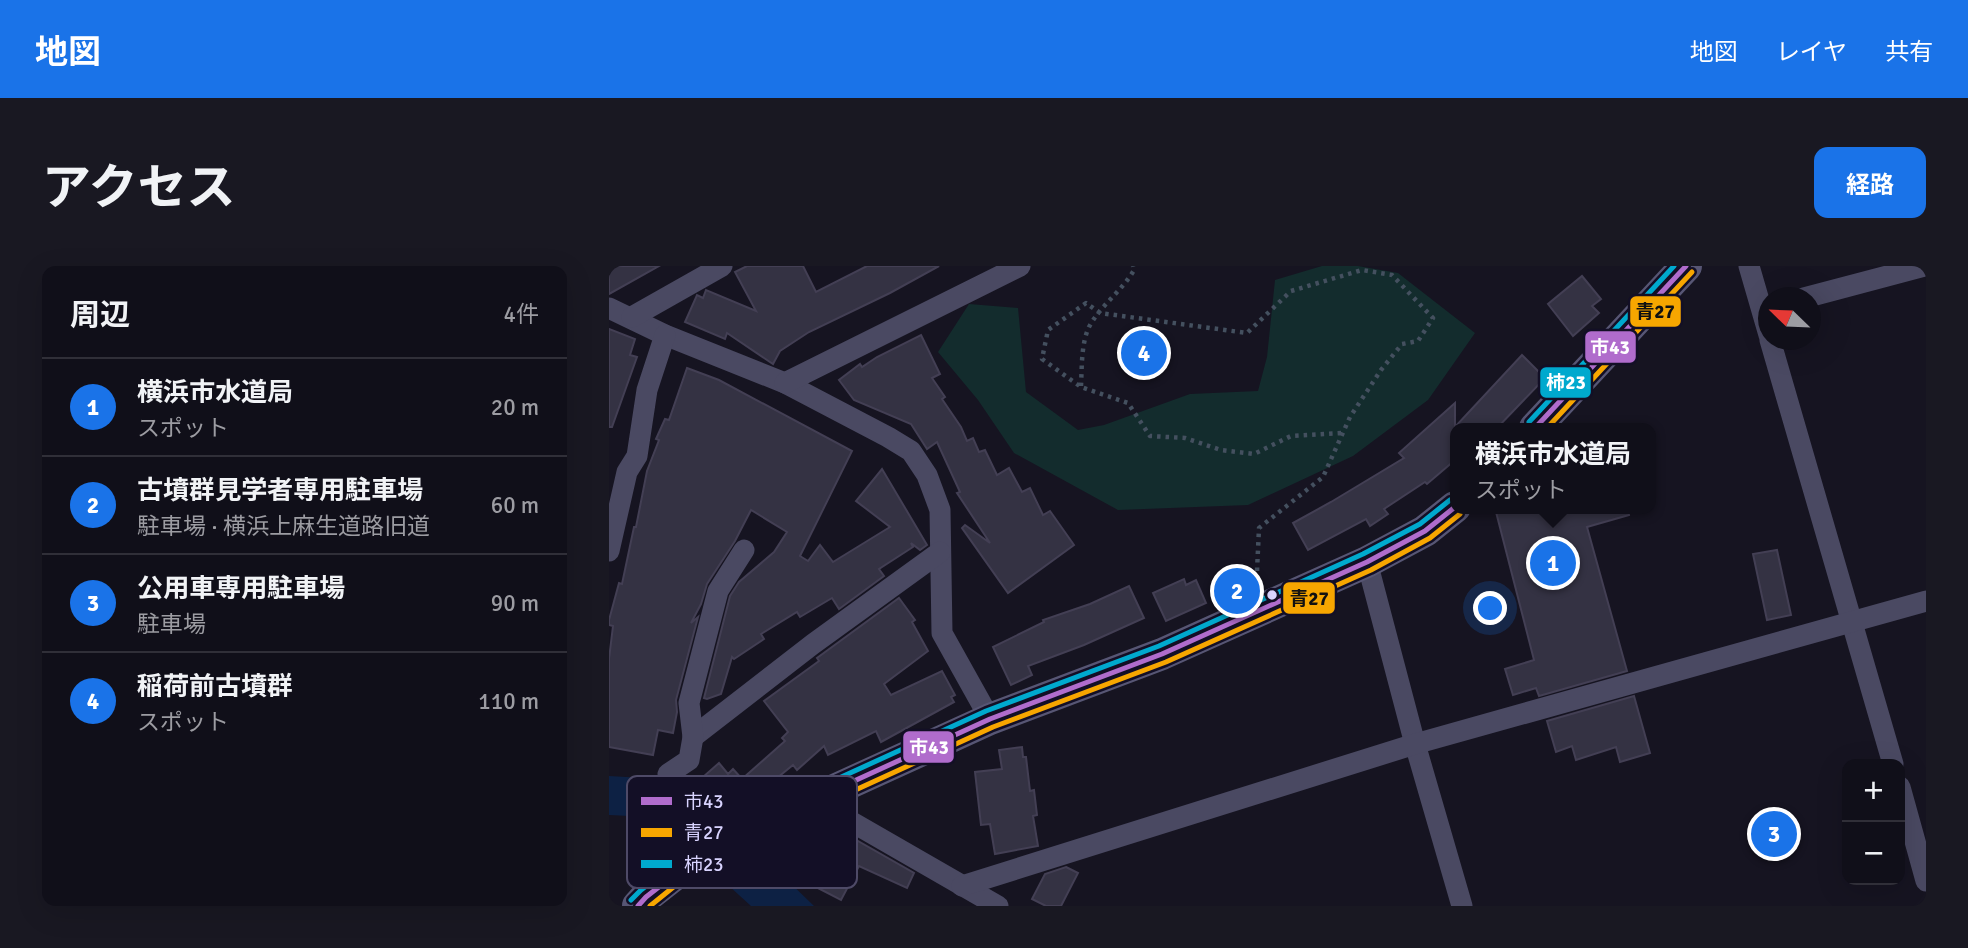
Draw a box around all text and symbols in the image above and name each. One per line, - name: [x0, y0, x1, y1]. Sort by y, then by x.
- text: 地図: [35, 32, 101, 73]
- text: 地図: [1690, 37, 1738, 67]
- text: レイヤ: [1776, 37, 1847, 67]
- text: 共有: [1885, 37, 1933, 67]
- button: 経路: [1814, 147, 1926, 218]
- text: アクセス: [42, 158, 236, 218]
- north arrow: [1758, 287, 1821, 350]
- line badge: 青27: [1629, 295, 1682, 328]
- text: 周辺: [70, 297, 130, 334]
- text: 4件: [504, 300, 539, 329]
- text: 青27: [1635, 300, 1675, 324]
- pin: 4: [1121, 327, 1167, 379]
- line badge: 市43: [1584, 330, 1637, 364]
- text: 市43: [1590, 336, 1630, 360]
- line badge: 柿23: [1539, 366, 1592, 399]
- text: 柿23: [1546, 371, 1586, 395]
- text: 横浜市水道局: [137, 377, 293, 409]
- text: 1: [87, 393, 99, 422]
- text: 20 m: [491, 393, 539, 422]
- text: スポット: [137, 414, 229, 443]
- popup: [1450, 423, 1656, 514]
- text: 横浜市水道局: [1475, 439, 1631, 471]
- text: 古墳群見学者専用駐車場: [137, 475, 423, 507]
- text: スポット: [1475, 476, 1567, 505]
- text: 2: [87, 491, 99, 520]
- text: 60 m: [491, 491, 539, 520]
- text: 駐車場 · 横浜上麻生道路旧道: [137, 512, 430, 541]
- pin: 1: [1530, 537, 1576, 589]
- pin: 2: [1214, 565, 1260, 617]
- text: 公用車専用駐車場: [137, 573, 345, 605]
- line badge: 青27: [1282, 581, 1336, 615]
- text: 青27: [1289, 587, 1329, 611]
- unlabelled marker: [1265, 588, 1279, 602]
- text: 3: [87, 589, 99, 618]
- text: 90 m: [491, 589, 539, 618]
- your location: [1473, 591, 1507, 625]
- text: 駐車場: [137, 610, 206, 639]
- text: 稲荷前古墳群: [137, 671, 293, 703]
- text: 4: [87, 687, 99, 716]
- text: 110 m: [478, 687, 539, 716]
- text: スポット: [137, 708, 229, 737]
- line badge: 市43: [902, 730, 955, 764]
- text: 市43: [909, 736, 949, 760]
- map controls: [1842, 759, 1905, 885]
- button: +: [1842, 759, 1905, 822]
- legend: [627, 776, 857, 888]
- text: 市43: [684, 790, 724, 814]
- pin: 3: [1751, 808, 1797, 860]
- text: 青27: [684, 821, 724, 845]
- button: −: [1842, 822, 1905, 885]
- text: 柿23: [684, 853, 724, 877]

